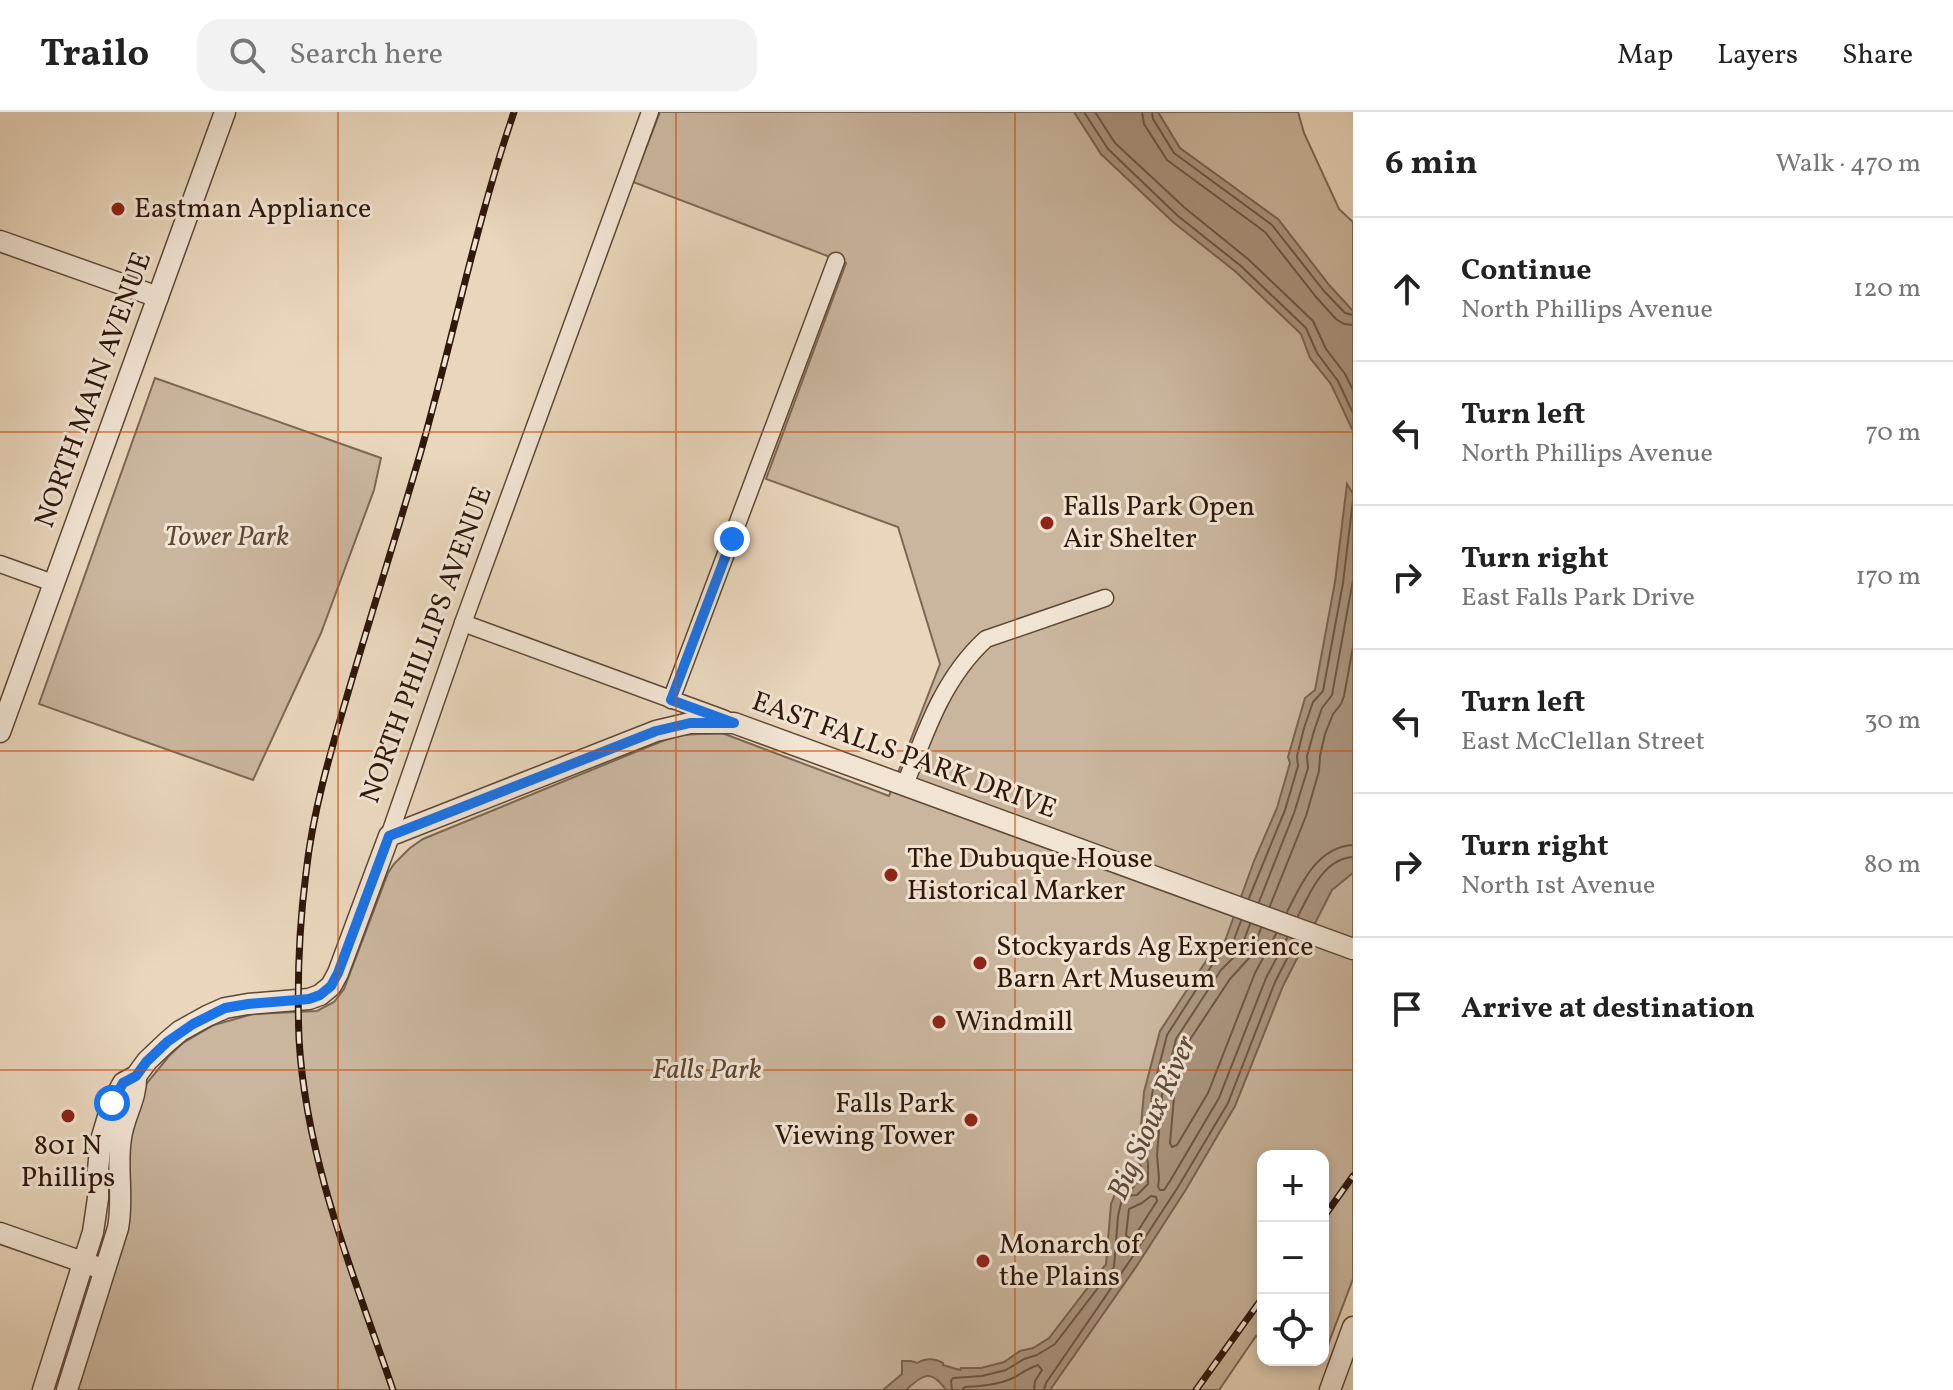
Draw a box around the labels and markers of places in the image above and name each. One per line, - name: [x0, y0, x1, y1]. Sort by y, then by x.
- place label: Eastman Appliance: [134, 190, 371, 229]
- marker: Eastman Appliance: [109, 200, 127, 218]
- place label: Falls Park Open Air Shelter: [1063, 488, 1255, 559]
- marker: Falls Park Open Air Shelter: [1038, 514, 1056, 532]
- place label: The Dubuque House Historical Marker: [907, 840, 1153, 911]
- marker: The Dubuque House Historical Marker: [882, 866, 900, 884]
- place label: Stockyards Ag Experience Barn Art Museum: [996, 928, 1313, 999]
- marker: Stockyards Ag Experience Barn Art Museum: [971, 954, 989, 972]
- place label: Windmill: [955, 1003, 1073, 1042]
- marker: Windmill: [930, 1013, 948, 1031]
- place label: Falls Park Viewing Tower: [774, 1085, 955, 1156]
- marker: 801 N Phillips: [59, 1107, 77, 1125]
- marker: Falls Park Viewing Tower: [962, 1111, 980, 1129]
- place label: 801 N Phillips: [21, 1127, 115, 1198]
- place label: Monarch of the Plains: [999, 1226, 1143, 1297]
- marker: Monarch of the Plains: [974, 1252, 992, 1270]

